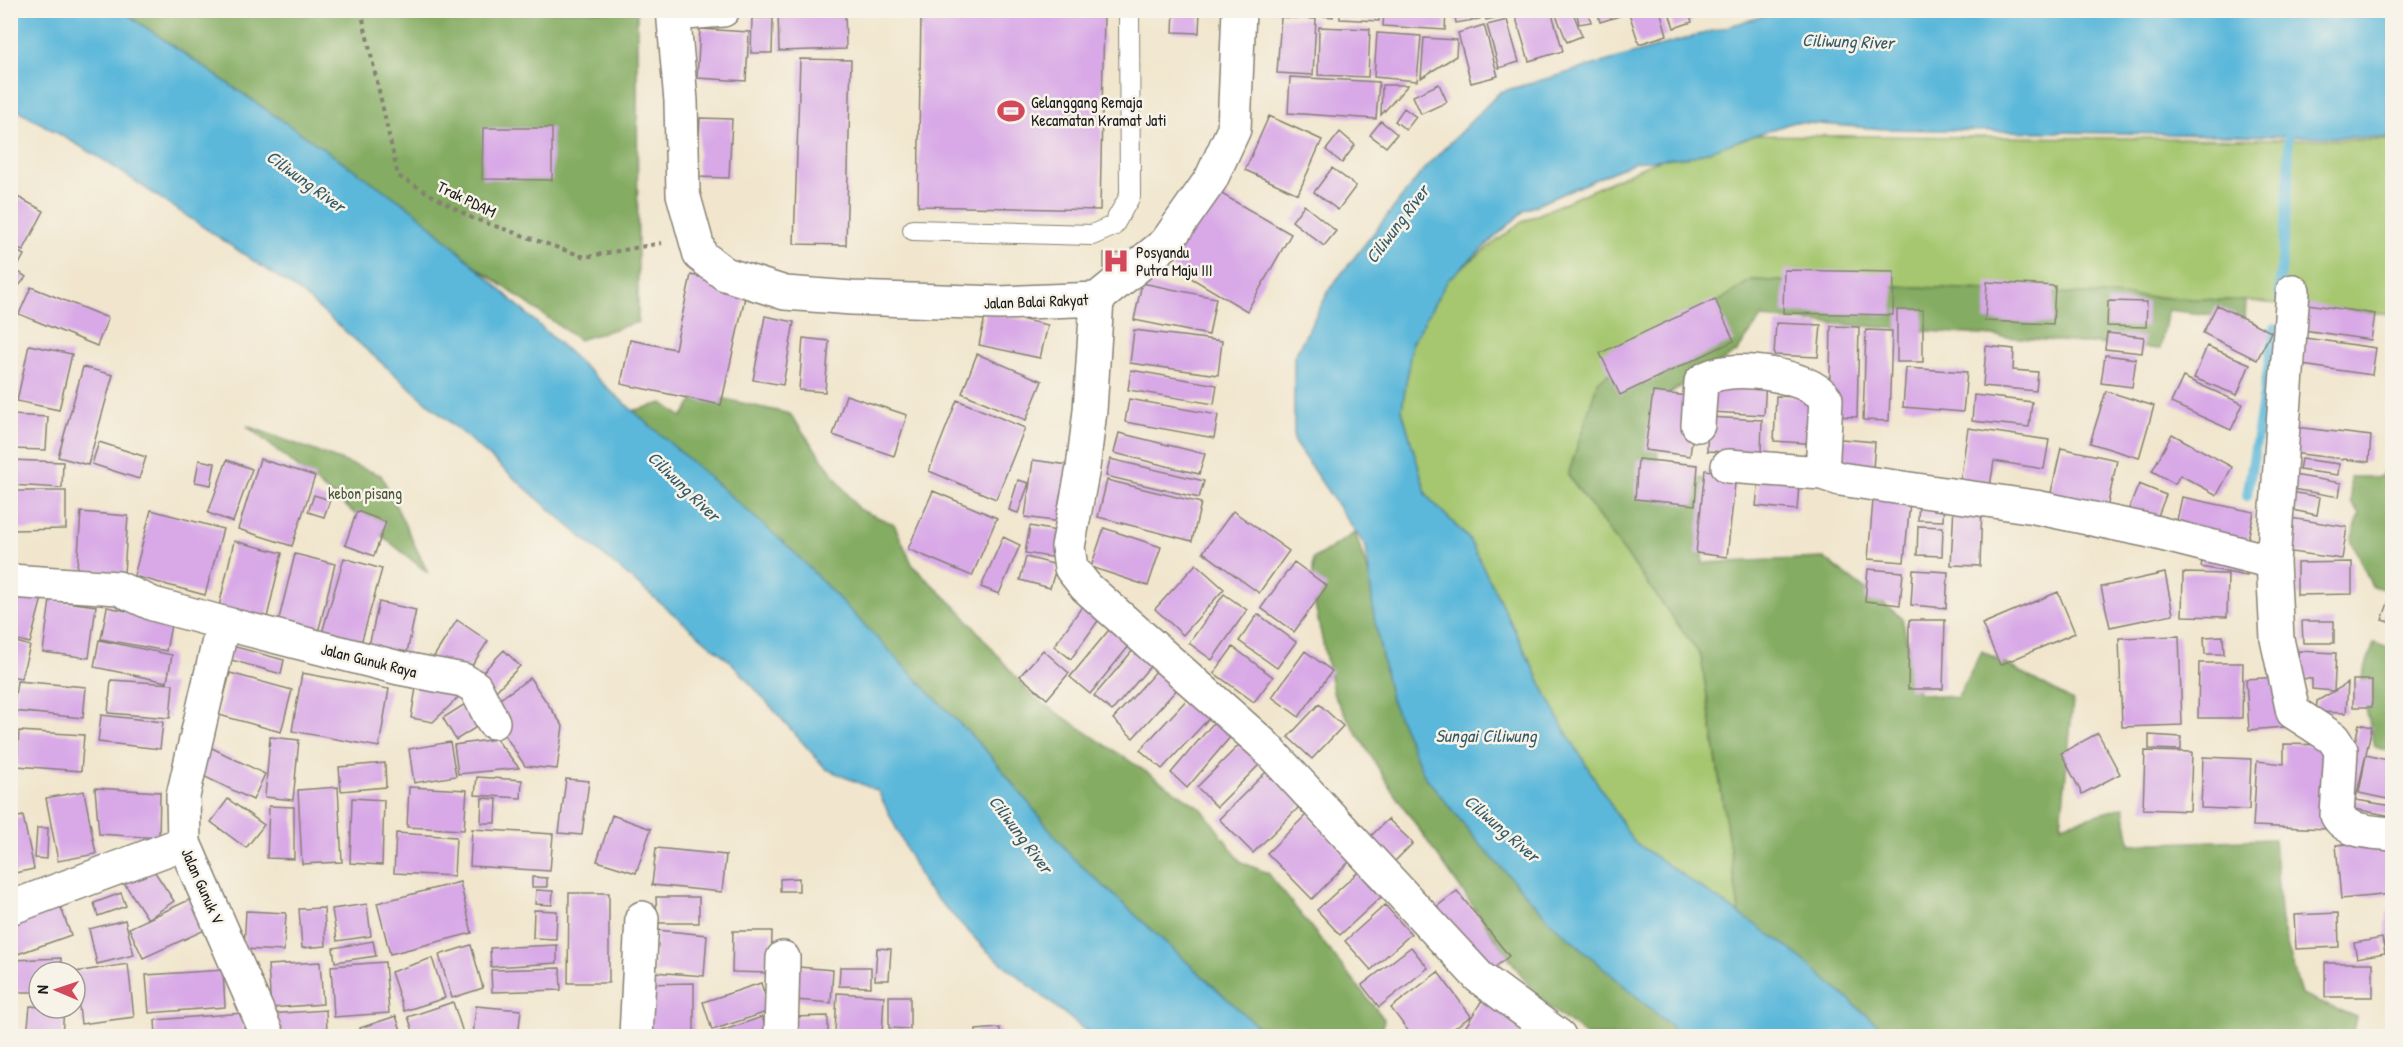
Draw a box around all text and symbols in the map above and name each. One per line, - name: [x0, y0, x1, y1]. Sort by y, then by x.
- water label: Ciliwung River: [1802, 27, 1896, 55]
- place label: Gelanggang Remaja Kecamatan Kramat Jati: [1031, 91, 1166, 131]
- sports icon: Gelanggang Remaja Kecamatan Kramat Jati: [996, 96, 1026, 126]
- water label: Ciliwung River: [261, 144, 352, 219]
- street label: Trak PDAM: [434, 175, 500, 223]
- water label: Ciliwung River: [1359, 178, 1436, 268]
- place label: Posyandu Putra Maju III: [1136, 241, 1213, 281]
- hospital icon: Posyandu Putra Maju III: [1101, 246, 1131, 276]
- street label: Jalan Balai Rakyat: [983, 288, 1089, 314]
- water label: Ciliwung River: [642, 445, 727, 528]
- park label: kebon pisang: [328, 482, 402, 504]
- street label: Jalan Gunuk Raya: [319, 637, 419, 683]
- water label: Sungai Ciliwung: [1435, 723, 1538, 748]
- water label: Ciliwung River: [1459, 788, 1546, 869]
- water label: Ciliwung River: [983, 790, 1060, 880]
- street label: Jalan Gunuk V: [177, 845, 229, 927]
- north arrow: [27, 960, 87, 1020]
- text: N: [31, 984, 53, 994]

